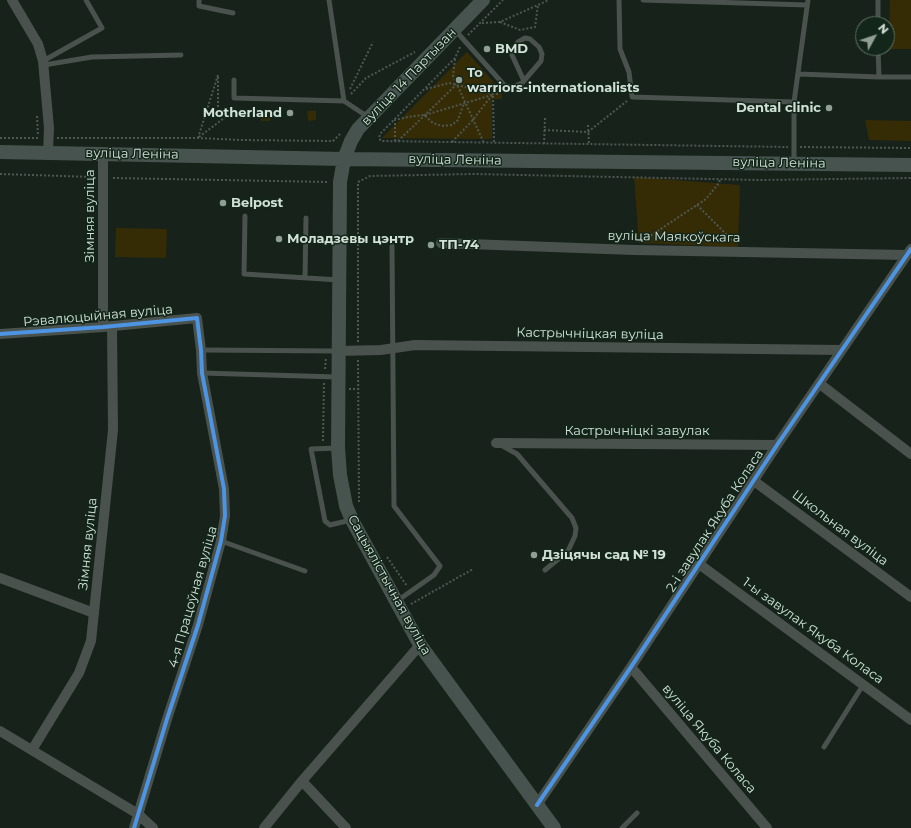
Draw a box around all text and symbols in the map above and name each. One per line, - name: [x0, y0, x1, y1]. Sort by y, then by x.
- north arrow: [855, 16, 895, 56]
- text: N: [875, 21, 892, 37]
- street label: вуліца 14 Партызан: [358, 25, 460, 129]
- place label: BMD: [495, 41, 528, 57]
- marker: BMD: [482, 44, 492, 54]
- place label: To warriors-internationalists: [467, 65, 639, 96]
- marker: To warriors-internationalists: [454, 75, 464, 85]
- place label: Dental clinic: [736, 100, 821, 116]
- marker: Dental clinic: [824, 103, 834, 113]
- place label: Motherland: [203, 105, 282, 121]
- marker: Motherland: [285, 108, 295, 118]
- street label: вуліца Леніна: [85, 145, 179, 163]
- street label: вуліца Леніна: [408, 151, 502, 169]
- street label: вуліца Леніна: [732, 154, 826, 172]
- street label: Зімняя вуліца: [82, 170, 98, 262]
- place label: Belpost: [231, 195, 283, 211]
- marker: Belpost: [218, 198, 228, 208]
- street label: вуліца Маякоўскага: [607, 228, 741, 246]
- place label: Моладзевы цэнтр: [287, 231, 414, 247]
- marker: Моладзевы цэнтр: [274, 234, 284, 244]
- place label: ТП-74: [439, 237, 479, 253]
- marker: ТП-74: [426, 240, 436, 250]
- street label: Рэвалюцыйная вуліца: [23, 302, 173, 330]
- street label: Кастрычніцкая вуліца: [516, 325, 664, 343]
- street label: Кастрычніцкі завулак: [564, 423, 710, 439]
- street label: 2-і завулак Якуба Коласа: [663, 447, 767, 595]
- street label: Школьная вуліца: [789, 487, 891, 569]
- street label: Зімняя вуліца: [75, 497, 101, 591]
- street label: Сацыялістычная вуліца: [344, 512, 434, 658]
- street label: 4-я Працоўная вуліца: [165, 524, 221, 670]
- place label: Дзіцячы сад № 19: [542, 547, 666, 563]
- marker: Дзіцячы сад № 19: [529, 550, 539, 560]
- street label: 1-ы завулак Якуба Коласа: [739, 575, 887, 687]
- street label: вуліца Якуба Коласа: [659, 681, 759, 797]

